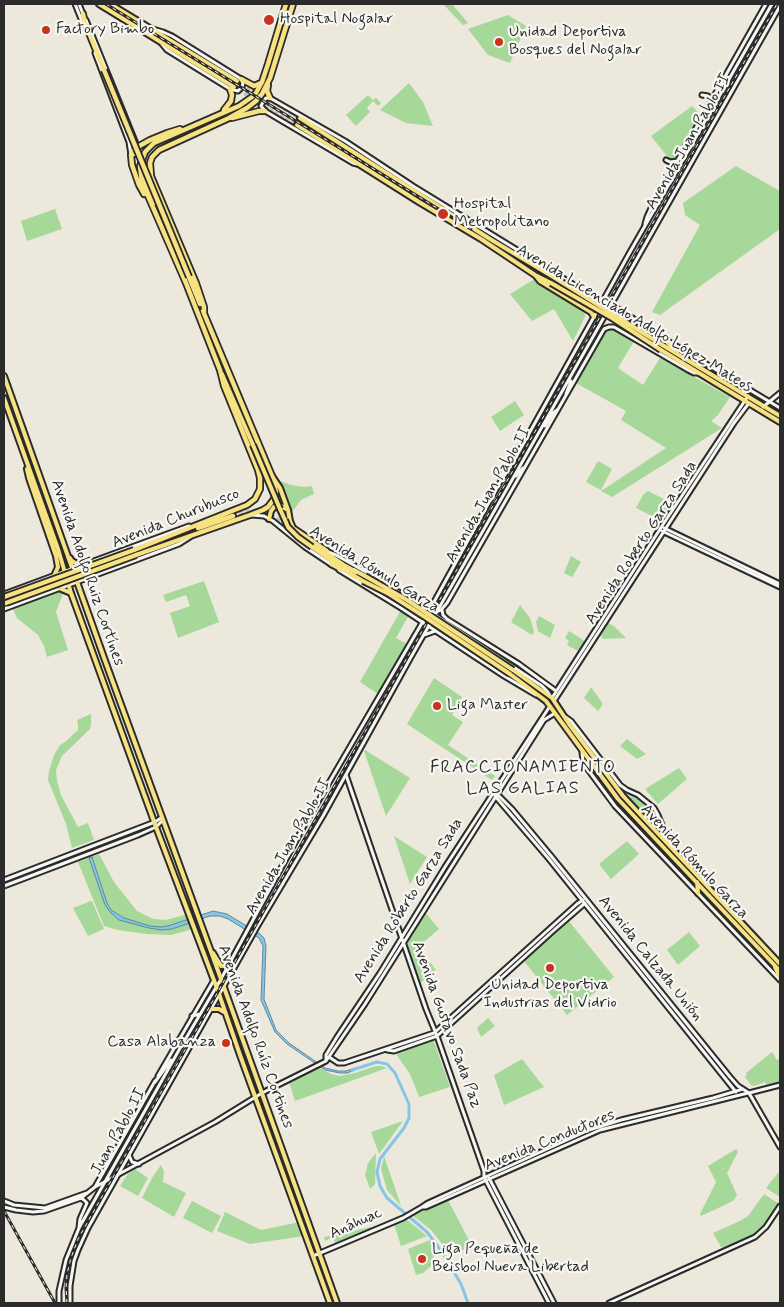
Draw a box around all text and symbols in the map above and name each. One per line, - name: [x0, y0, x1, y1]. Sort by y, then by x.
- place label: Hospital Nogalar: [280, 10, 393, 30]
- marker: Hospital Nogalar: [262, 13, 276, 27]
- place label: Factory Bimbo: [56, 20, 154, 40]
- place label: Unidad Deportiva Bosques del Nogalar: [509, 23, 642, 61]
- marker: Factory Bimbo: [40, 24, 52, 36]
- marker: Unidad Deportiva Bosques del Nogalar: [493, 36, 505, 48]
- street label: Avenida Juan Pablo II: [642, 71, 736, 213]
- place label: Hospital Metropolitano: [454, 195, 549, 233]
- marker: Hospital Metropolitano: [436, 207, 450, 221]
- street label: Avenida Licenciado Adolfo López Mateos: [513, 241, 755, 397]
- street label: Avenida Juan Pablo II: [442, 424, 536, 566]
- street label: Avenida Roberto Garza Sada: [582, 458, 702, 628]
- street label: Avenida Adolfo Ruiz Cortínes: [46, 477, 128, 669]
- street label: Avenida Churubusco: [109, 485, 243, 553]
- street label: Avenida Rómulo Garza: [305, 522, 443, 618]
- place label: Liga Master: [447, 696, 528, 716]
- marker: Liga Master: [431, 700, 443, 712]
- district label: FRACCIONAMIENTO LAS GALIAS: [428, 757, 618, 800]
- street label: Avenida Juan Pablo II: [242, 776, 336, 918]
- street label: Avenida Rómulo Garza: [636, 801, 752, 923]
- street label: Avenida Roberto Garza Sada: [350, 815, 468, 987]
- street label: Avenida Calzada Unión: [594, 892, 706, 1026]
- street label: Avenida Gustavo Sada Paz: [407, 939, 485, 1111]
- street label: Avenida Adolfo Ruíz Cortines: [213, 943, 297, 1131]
- marker: Unidad Deportiva Industrias del Vidrio: [544, 962, 556, 974]
- place label: Unidad Deportiva Industrias del Vidrio: [483, 976, 617, 1014]
- place label: Casa Alabanza: [107, 1033, 216, 1053]
- marker: Casa Alabanza: [220, 1037, 232, 1049]
- street label: Juan Pablo II: [87, 1085, 151, 1179]
- street label: Avenida Conductores: [482, 1106, 618, 1176]
- street label: Anáhuac: [327, 1204, 385, 1244]
- place label: Liga Pequeña de Beisbol Nueva Libertad: [432, 1240, 589, 1278]
- marker: Liga Pequeña de Beisbol Nueva Libertad: [416, 1253, 428, 1265]

